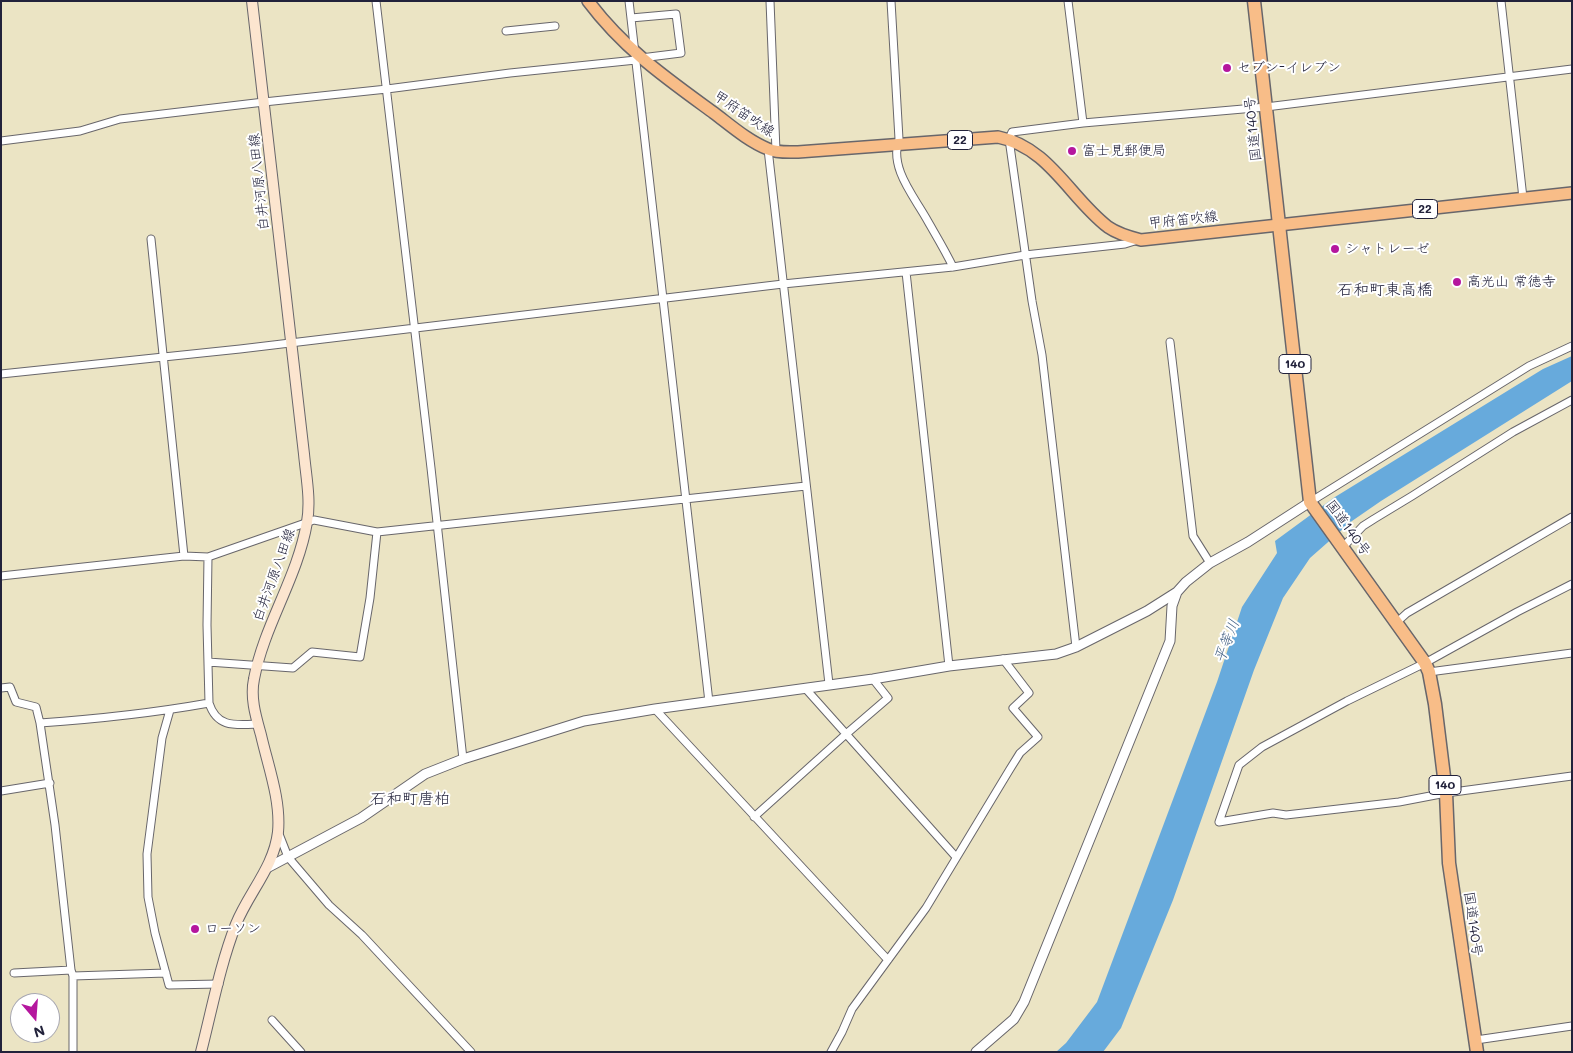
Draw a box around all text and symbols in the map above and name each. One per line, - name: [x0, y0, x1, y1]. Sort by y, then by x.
- place label: セブン-イレブン: [1237, 60, 1341, 76]
- marker: セブン-イレブン: [1221, 62, 1233, 74]
- street label: 甲府笛吹線: [710, 87, 778, 141]
- street label: 国道140号: [1241, 96, 1265, 162]
- road number: 22: [948, 130, 972, 150]
- street label: 白井河原八田線: [246, 132, 272, 232]
- place label: 富士見郵便局: [1082, 143, 1166, 159]
- marker: 富士見郵便局: [1066, 145, 1078, 157]
- road number: 22: [1412, 200, 1438, 218]
- street label: 甲府笛吹線: [1147, 208, 1219, 232]
- place label: シャトレーゼ: [1345, 241, 1430, 257]
- marker: シャトレーゼ: [1329, 243, 1341, 255]
- place label: 高光山 常徳寺: [1467, 274, 1555, 290]
- marker: 高光山 常徳寺: [1451, 276, 1463, 288]
- district label: 石和町東高橋: [1337, 280, 1433, 300]
- road number: 140: [1279, 354, 1311, 374]
- street label: 国道140号: [1322, 497, 1374, 559]
- street label: 白井河原八田線: [249, 526, 299, 624]
- water label: 平等川: [1211, 617, 1243, 665]
- road number: 140: [1429, 776, 1461, 794]
- district label: 石和町唐柏: [370, 789, 450, 809]
- street label: 国道140号: [1460, 891, 1486, 957]
- place label: ローソン: [205, 921, 261, 937]
- marker: ローソン: [189, 923, 201, 935]
- north arrow: [10, 993, 60, 1043]
- text: N: [31, 1021, 47, 1042]

